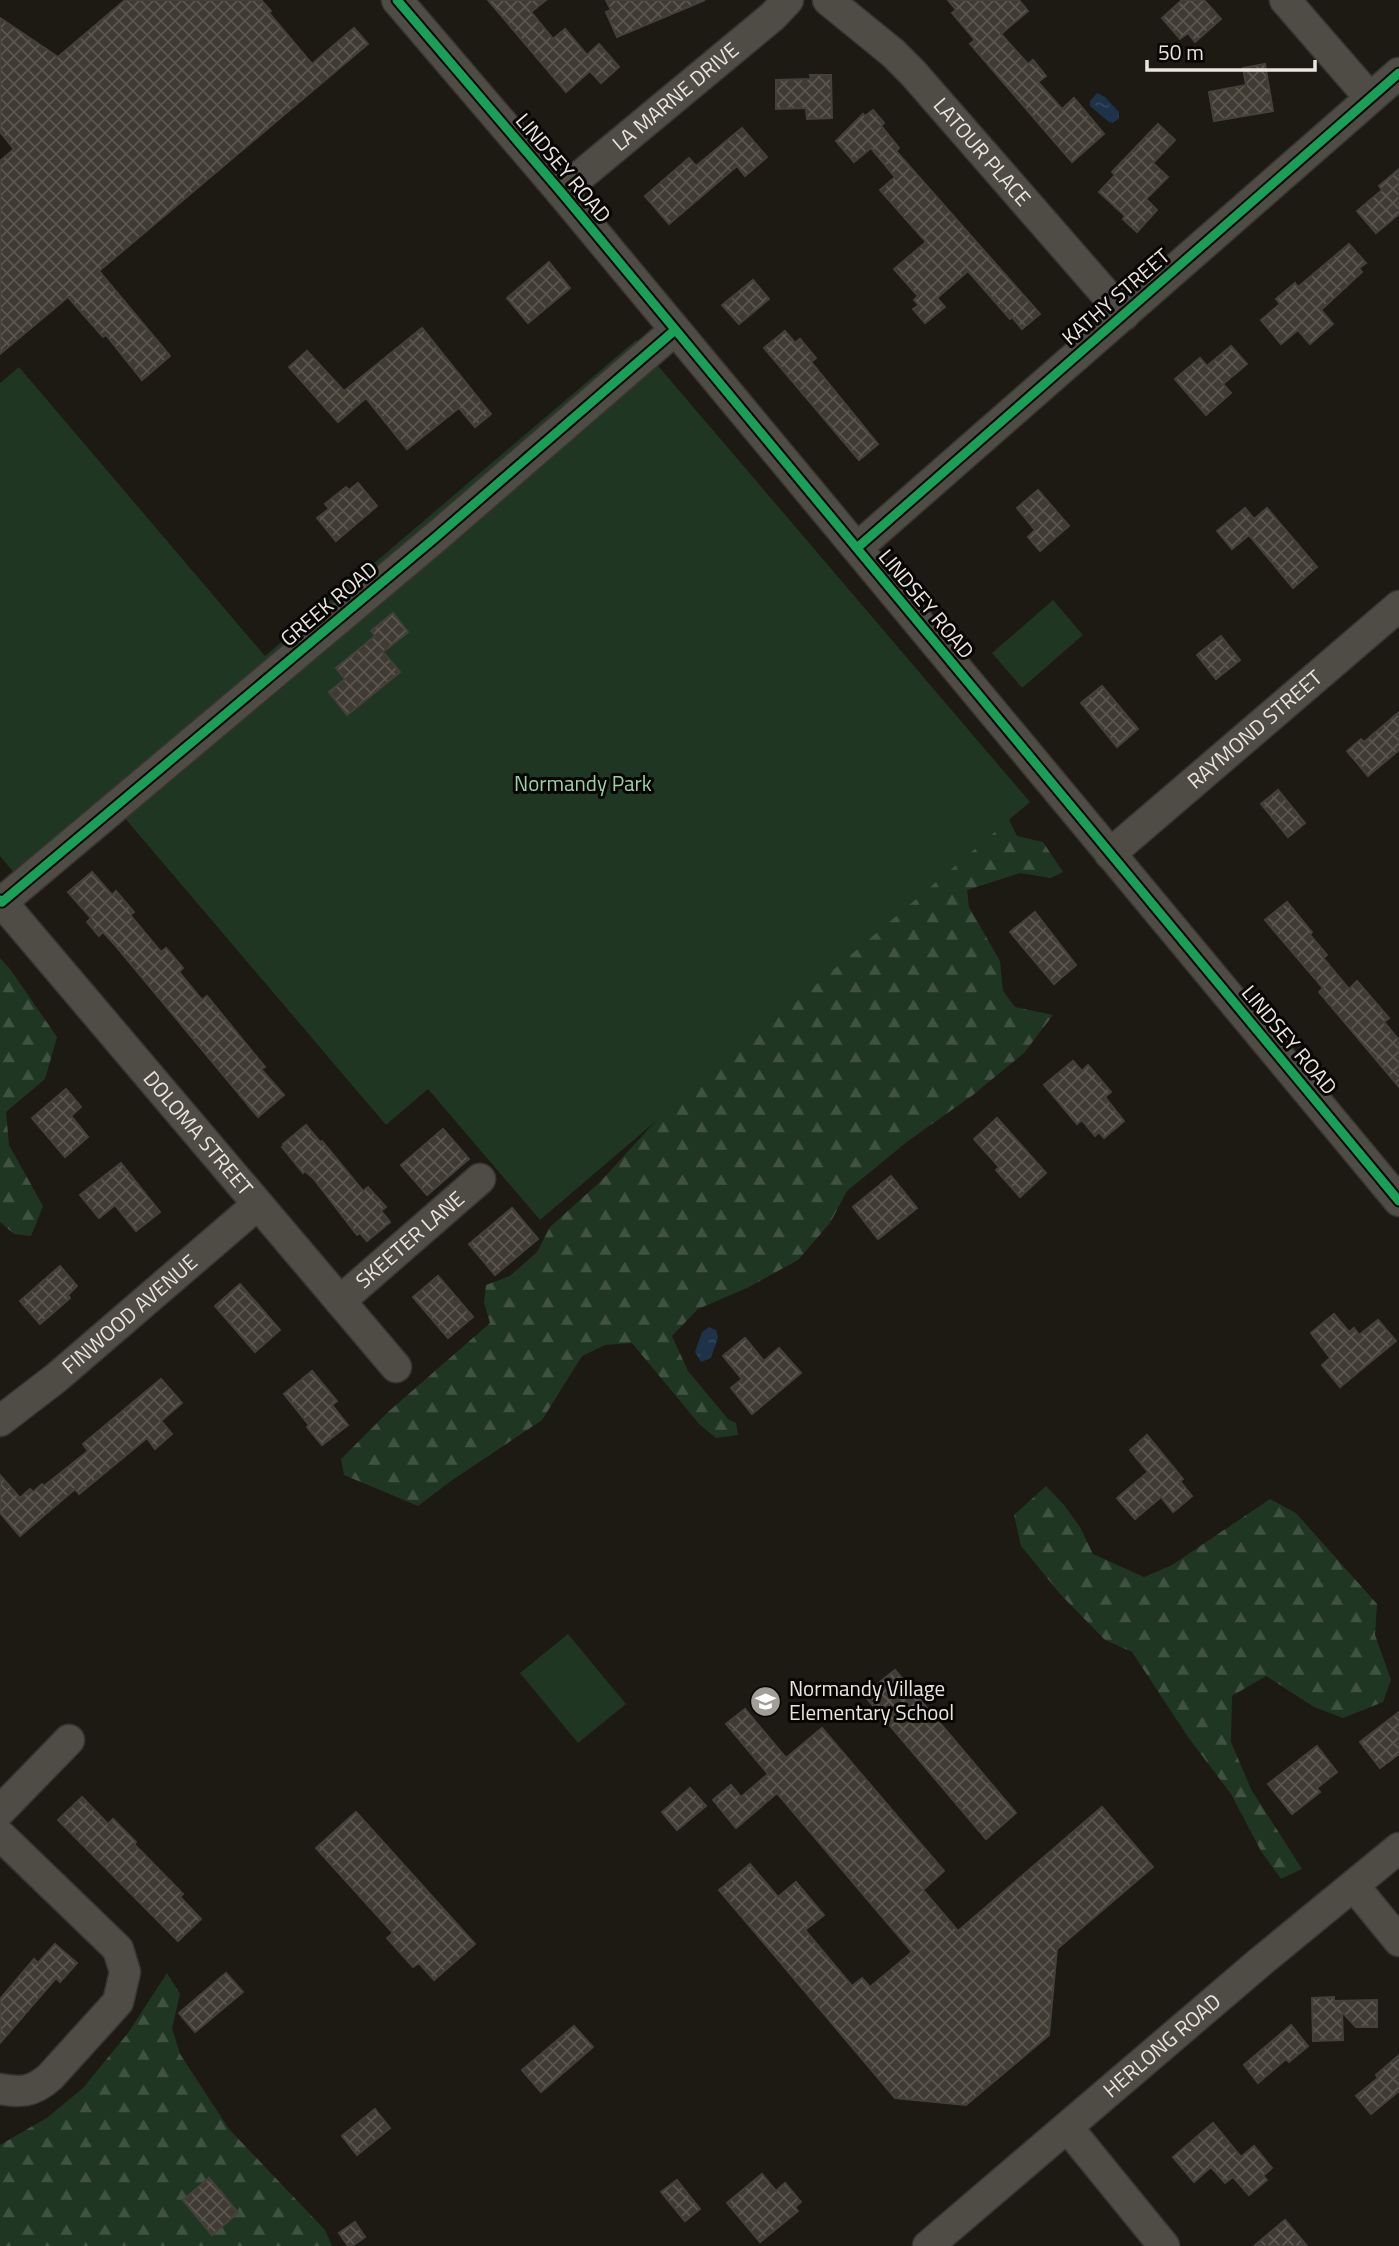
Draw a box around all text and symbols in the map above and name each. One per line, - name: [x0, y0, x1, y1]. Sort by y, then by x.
- scale bar: [1147, 28, 1315, 72]
- street label: LA MARNE DRIVE: [605, 34, 745, 158]
- text: 50 m: [1158, 36, 1204, 68]
- street label: LATOUR PLACE: [926, 90, 1039, 213]
- street label: LINDSEY ROAD: [508, 106, 619, 229]
- street label: KATHY STREET: [1054, 240, 1177, 352]
- street label: LINDSEY ROAD: [871, 542, 982, 665]
- street label: GREEK ROAD: [273, 553, 384, 654]
- street label: RAYMOND STREET: [1180, 662, 1329, 796]
- park label: Normandy Park: [514, 767, 652, 799]
- street label: LINDSEY ROAD: [1234, 978, 1345, 1101]
- street label: DOLOMA STREET: [136, 1063, 261, 1202]
- street label: SKEETER LANE: [348, 1183, 471, 1296]
- street label: FINWOOD AVENUE: [54, 1246, 204, 1381]
- place label: Normandy Village Elementary School: [789, 1672, 954, 1728]
- school or university icon: Normandy Village Elementary School: [749, 1684, 783, 1718]
- street label: HERLONG ROAD: [1095, 1985, 1228, 2105]

